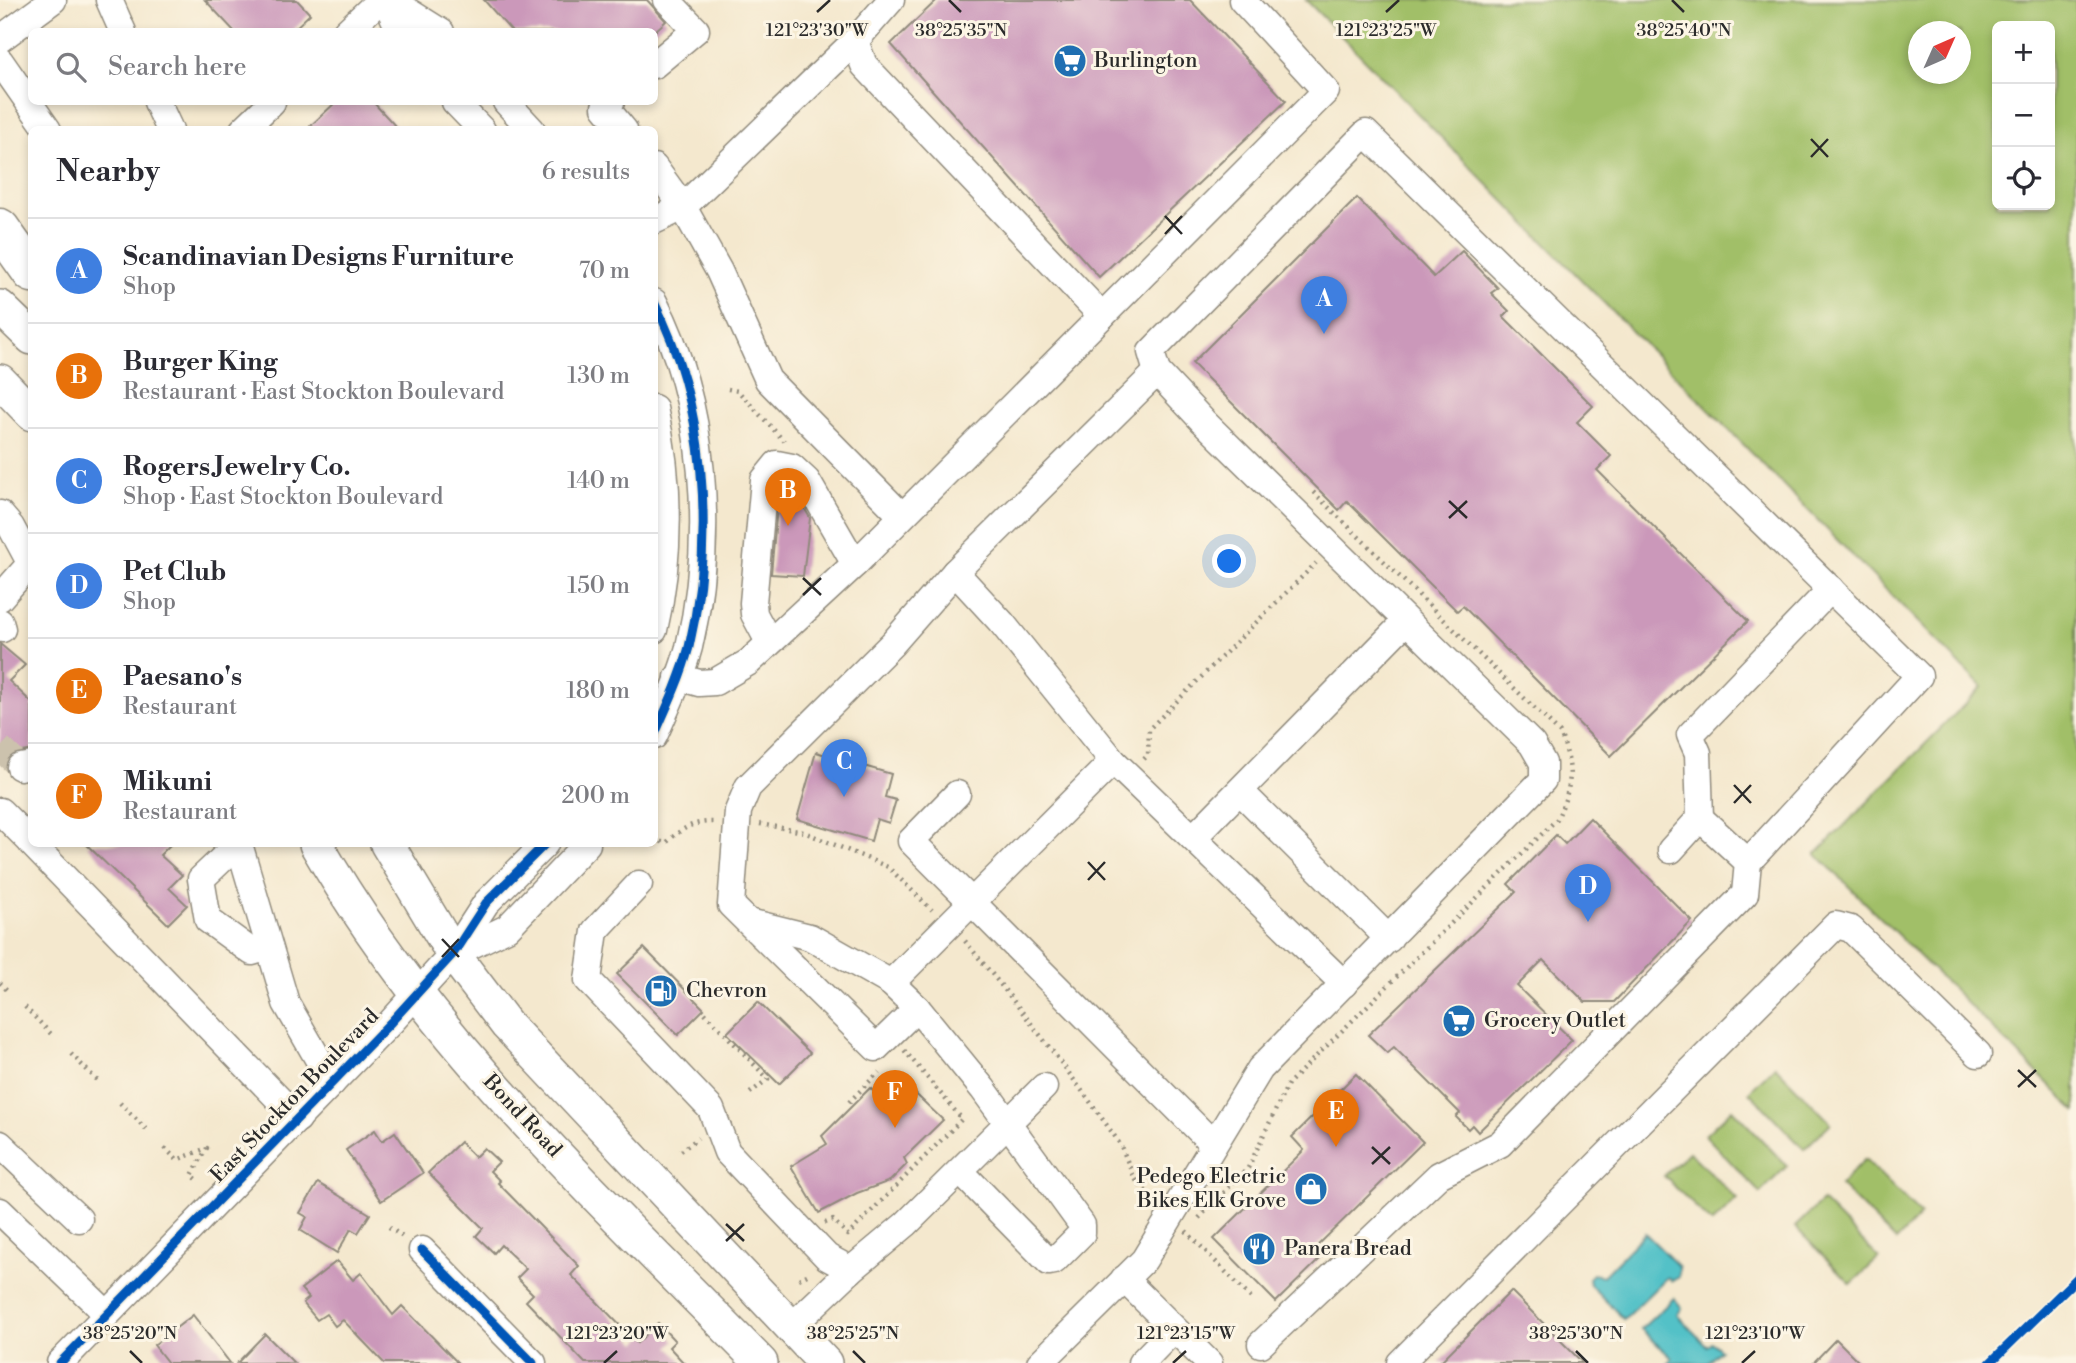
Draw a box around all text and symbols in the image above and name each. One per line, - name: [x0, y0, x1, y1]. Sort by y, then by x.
- text: 121°23'30"W: [766, 19, 869, 42]
- text: 38°25'35"N: [915, 19, 1008, 42]
- text: 121°23'25"W: [1336, 19, 1437, 42]
- text: 38°25'40"N: [1637, 19, 1732, 42]
- north arrow: [1908, 21, 1971, 84]
- map controls: [1992, 21, 2055, 210]
- button: +: [1992, 21, 2055, 84]
- search box: [28, 28, 658, 105]
- supermarket icon: Burlington: [1051, 42, 1089, 80]
- icon: search: [52, 48, 90, 86]
- place label: Burlington: [1093, 48, 1198, 74]
- text: Search here: [108, 51, 247, 83]
- button: −: [1992, 84, 2055, 147]
- button: locate: [1992, 147, 2055, 210]
- text: Nearby: [56, 153, 160, 191]
- text: 6 results: [542, 158, 630, 186]
- text: Scandinavian Designs Furniture: [123, 241, 514, 273]
- text: A: [71, 257, 87, 285]
- text: 70 m: [579, 257, 630, 285]
- text: Shop: [123, 273, 176, 301]
- pin: A: [1301, 276, 1347, 334]
- text: Burger King: [123, 346, 277, 378]
- text: B: [70, 362, 88, 390]
- text: 130 m: [567, 362, 630, 390]
- text: Restaurant · East Stockton Boulevard: [123, 378, 504, 406]
- text: Rogers Jewelry Co.: [123, 451, 351, 483]
- text: C: [71, 467, 87, 495]
- text: 140 m: [567, 467, 630, 495]
- pin: B: [765, 468, 811, 526]
- text: Shop · East Stockton Boulevard: [123, 483, 443, 511]
- your location: [1212, 544, 1246, 578]
- text: Pet Club: [123, 556, 226, 588]
- text: D: [70, 572, 88, 600]
- text: 150 m: [567, 572, 630, 600]
- text: Shop: [123, 588, 176, 616]
- text: Paesano's: [123, 661, 242, 693]
- text: E: [71, 677, 87, 705]
- text: 180 m: [566, 677, 630, 705]
- text: Restaurant: [123, 693, 237, 721]
- pin: C: [821, 739, 867, 797]
- text: Mikuni: [123, 766, 212, 798]
- text: F: [71, 782, 87, 810]
- text: 200 m: [562, 782, 630, 810]
- text: Restaurant: [123, 798, 237, 826]
- pin: D: [1565, 864, 1611, 922]
- fuel station icon: Chevron: [642, 972, 680, 1010]
- place label: Chevron: [686, 978, 768, 1004]
- supermarket icon: Grocery Outlet: [1440, 1002, 1478, 1040]
- street label: East Stockton Boulevard: [205, 1004, 385, 1188]
- place label: Grocery Outlet: [1484, 1008, 1627, 1034]
- street label: Bond Road: [476, 1068, 567, 1163]
- pin: F: [872, 1070, 918, 1128]
- pin: E: [1313, 1089, 1359, 1147]
- place label: Pedego Electric Bikes Elk Grove: [1136, 1164, 1286, 1214]
- shop icon: Pedego Electric Bikes Elk Grove: [1292, 1170, 1330, 1208]
- restaurant icon: Panera Bread: [1240, 1230, 1278, 1268]
- place label: Panera Bread: [1284, 1236, 1412, 1262]
- text: 38°25'20"N: [83, 1322, 178, 1345]
- text: 121°23'20"W: [566, 1322, 669, 1345]
- text: 38°25'25"N: [807, 1322, 900, 1345]
- text: 121°23'15"W: [1137, 1322, 1236, 1345]
- text: 38°25'30"N: [1529, 1322, 1624, 1345]
- text: 121°23'10"W: [1705, 1322, 1806, 1345]

